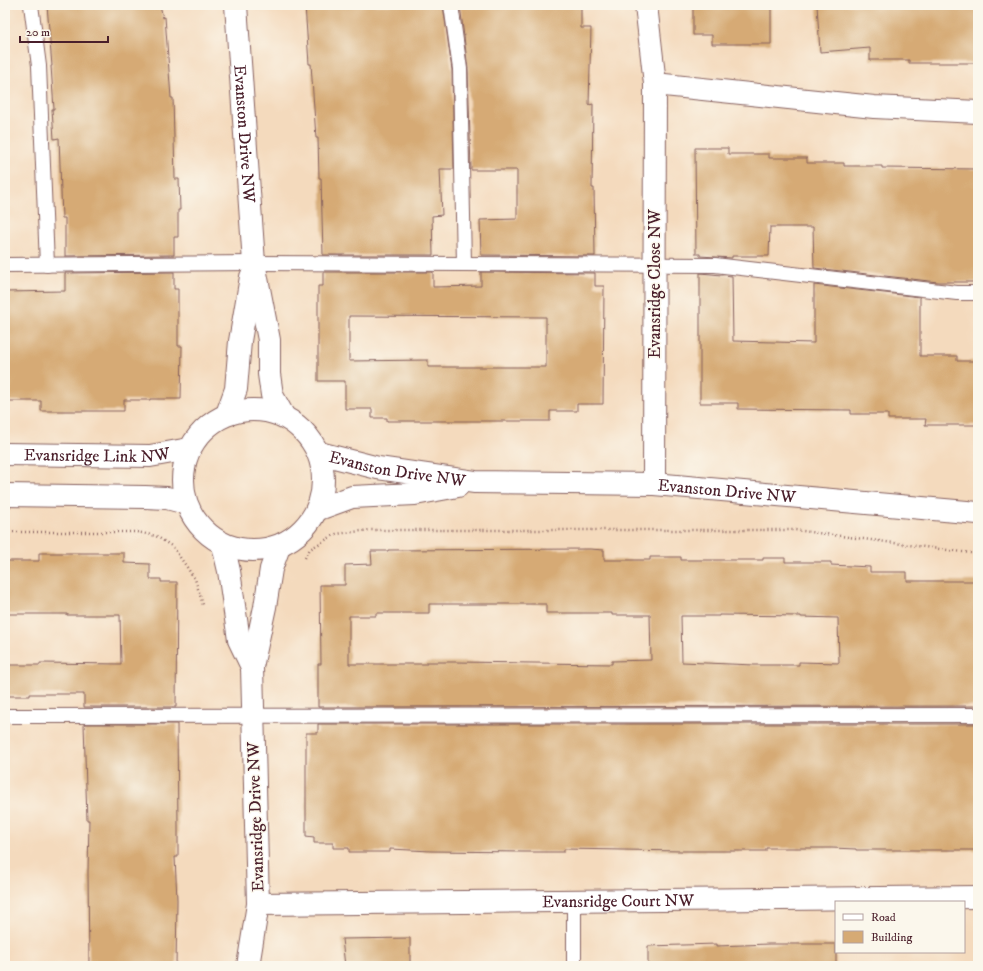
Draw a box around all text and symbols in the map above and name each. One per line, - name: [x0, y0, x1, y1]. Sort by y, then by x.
- scale bar: [20, 18, 108, 44]
- text: 20 m: [26, 25, 50, 40]
- street label: Evanston Drive NW: [228, 64, 260, 204]
- street label: Evansridge Close NW: [644, 209, 666, 359]
- street label: Evansridge Link NW: [24, 443, 172, 468]
- street label: Evanston Drive NW: [327, 446, 467, 493]
- street label: Evanston Drive NW: [657, 474, 797, 509]
- street label: Evansridge Drive NW: [242, 741, 270, 892]
- street label: Evansridge Court NW: [542, 890, 695, 913]
- legend: [835, 901, 965, 953]
- text: Road: [871, 910, 896, 925]
- text: Building: [871, 930, 912, 945]

